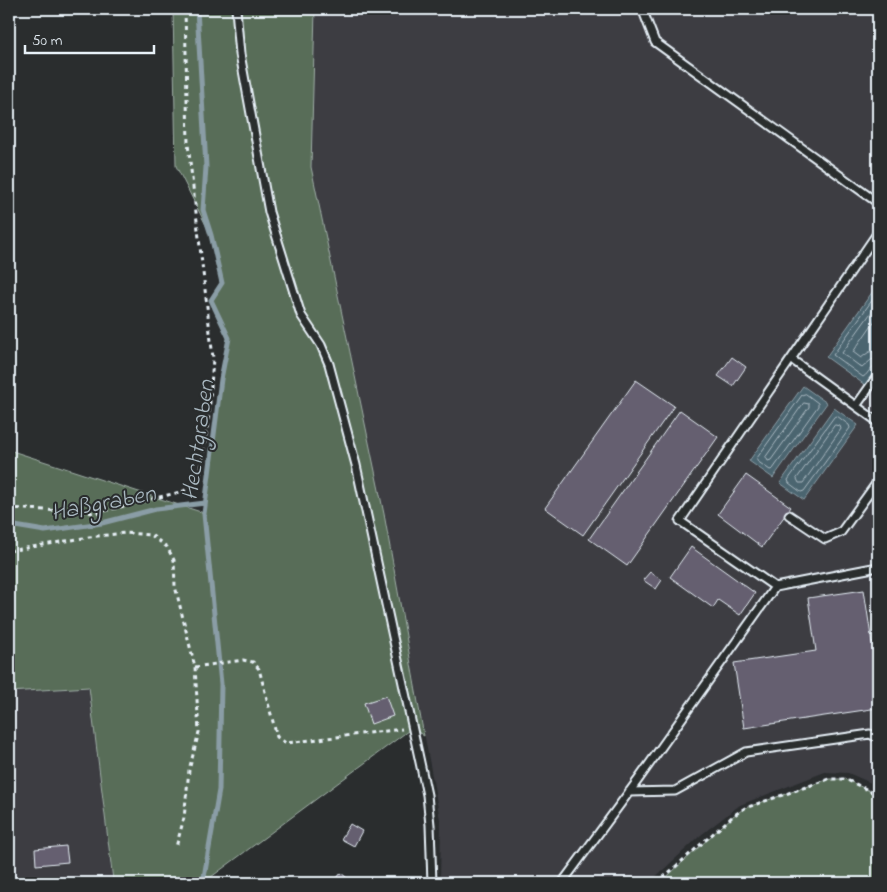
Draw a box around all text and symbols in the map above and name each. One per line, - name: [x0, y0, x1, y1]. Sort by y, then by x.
- scale bar: [25, 22, 154, 54]
- text: 50 m: [32, 30, 63, 52]
- water label: Hechtgraben: [174, 377, 225, 503]
- water label: Haßgraben: [48, 477, 160, 532]

